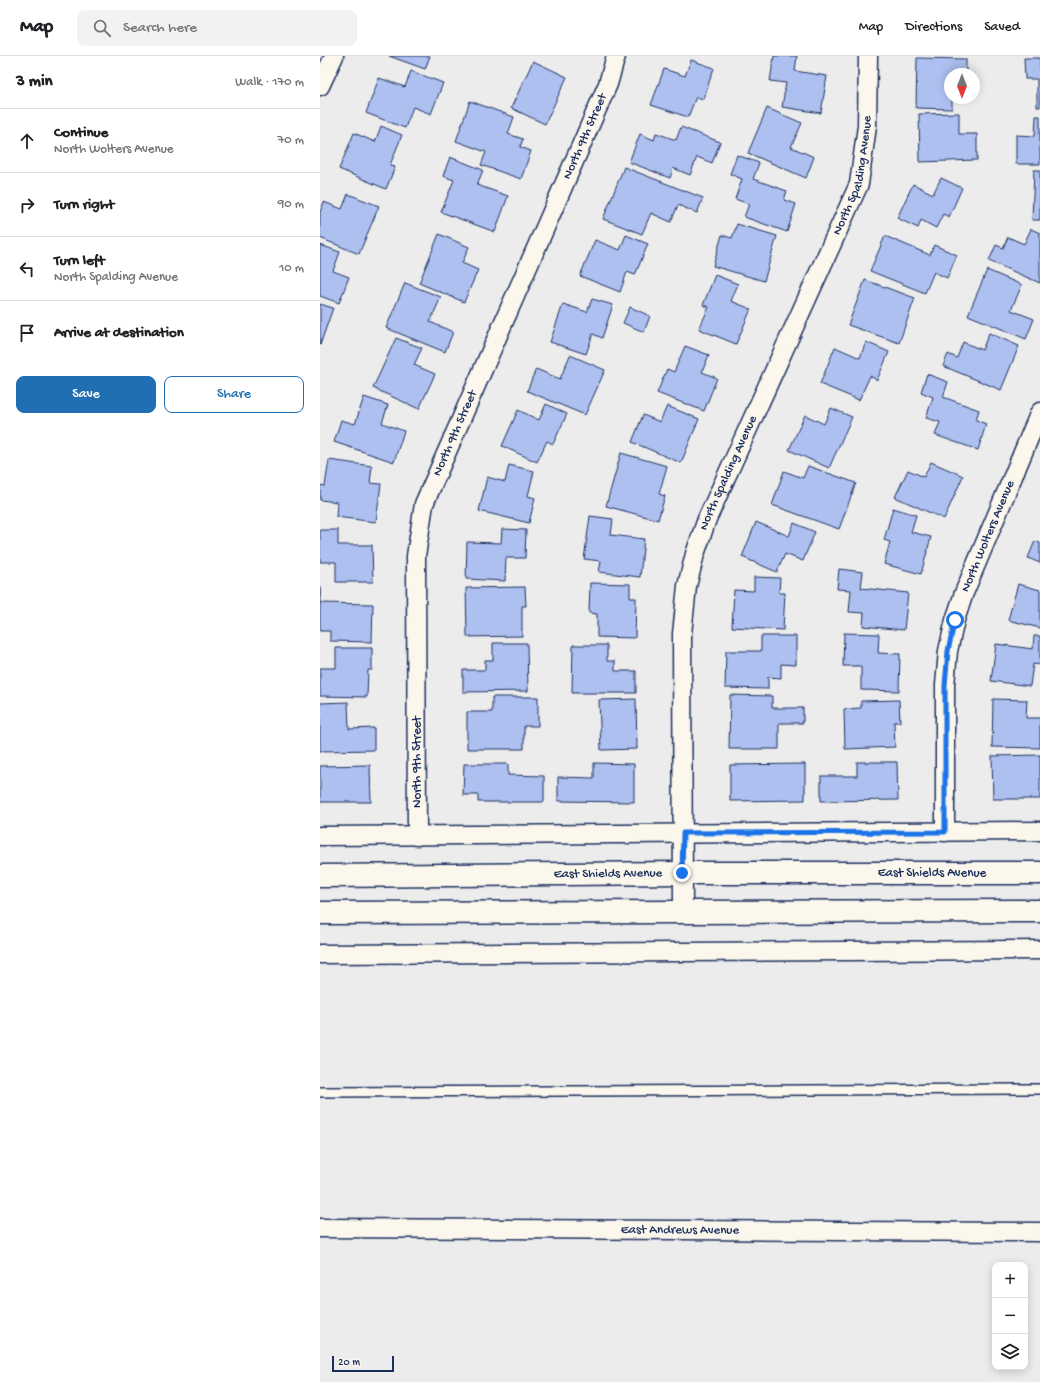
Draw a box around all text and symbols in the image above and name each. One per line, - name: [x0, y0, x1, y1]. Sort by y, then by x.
- search box: [77, 10, 357, 46]
- text: Map: [20, 16, 53, 39]
- icon: search: [91, 17, 113, 39]
- text: Search here: [123, 19, 197, 37]
- text: Map: [859, 19, 883, 36]
- text: Directions: [905, 19, 962, 36]
- text: Saved: [984, 19, 1020, 36]
- north arrow: [944, 68, 980, 104]
- text: 3 min: [16, 72, 53, 92]
- text: Walk · 170 m: [235, 75, 304, 90]
- street label: North 9th Street: [560, 90, 611, 181]
- street label: North Spalding Avenue: [829, 115, 875, 237]
- text: Continue: [54, 124, 108, 142]
- icon: ahead: [16, 130, 38, 152]
- text: 70 m: [278, 133, 304, 148]
- text: North Wolters Avenue: [54, 142, 173, 157]
- icon: right: [16, 194, 38, 216]
- text: Turn right: [54, 196, 114, 214]
- text: 90 m: [278, 197, 304, 212]
- text: Turn left: [54, 252, 105, 270]
- icon: left: [16, 258, 38, 280]
- text: 10 m: [279, 261, 304, 276]
- text: North Spalding Avenue: [54, 270, 178, 285]
- icon: arrive: [16, 322, 38, 344]
- text: Arrive at destination: [54, 324, 184, 342]
- button: Save: [16, 376, 156, 413]
- button: Share: [164, 376, 304, 413]
- street label: North 9th Street: [430, 386, 481, 478]
- street label: North Spalding Avenue: [696, 413, 761, 532]
- street label: North Wolters Avenue: [958, 478, 1018, 594]
- route start: [946, 611, 964, 629]
- street label: North 9th Street: [410, 714, 425, 808]
- route end: [673, 864, 691, 882]
- street label: East Shields Avenue: [554, 866, 663, 882]
- street label: East Shields Avenue: [878, 866, 987, 881]
- street label: East Andrews Avenue: [621, 1222, 740, 1238]
- map controls: [992, 1262, 1028, 1370]
- button: +: [992, 1262, 1028, 1298]
- button: −: [992, 1298, 1028, 1334]
- button: layers: [992, 1334, 1028, 1370]
- scale bar: [332, 1354, 394, 1373]
- text: 20 m: [338, 1357, 360, 1369]

